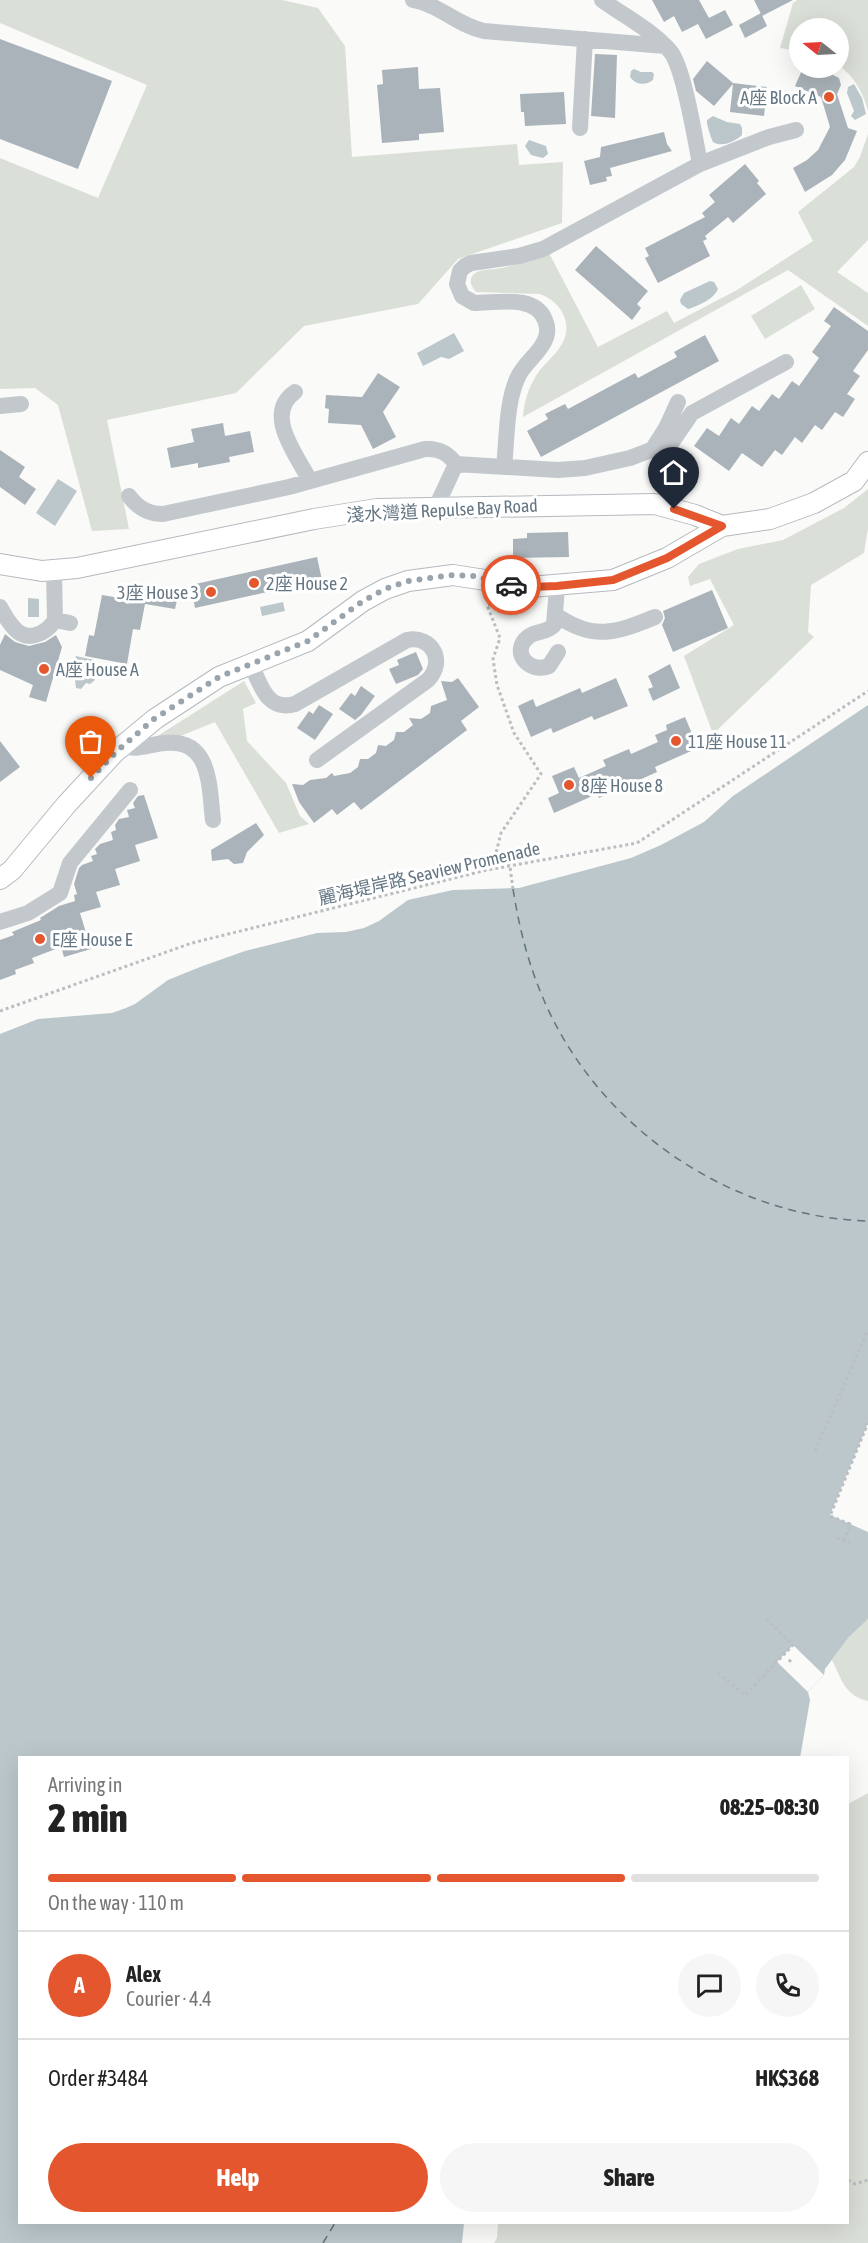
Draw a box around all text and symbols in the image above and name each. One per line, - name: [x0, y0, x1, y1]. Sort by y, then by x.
- north arrow: [789, 18, 849, 78]
- map controls: [789, 18, 849, 78]
- place label: A座 Block A: [740, 87, 817, 108]
- marker: A座 Block A: [822, 90, 836, 104]
- pin: [648, 447, 699, 509]
- icon: home: [657, 456, 690, 489]
- street label: 淺水灣道 Repulse Bay Road: [346, 494, 538, 526]
- courier: [481, 555, 541, 615]
- icon: car: [495, 569, 528, 602]
- place label: 2座 House 2: [266, 573, 348, 594]
- marker: 2座 House 2: [247, 576, 261, 590]
- place label: 3座 House 3: [117, 582, 199, 603]
- marker: 3座 House 3: [204, 585, 218, 599]
- place label: A座 House A: [56, 659, 139, 680]
- marker: A座 House A: [37, 662, 51, 676]
- pin: [65, 716, 116, 778]
- icon: bag: [74, 725, 107, 758]
- place label: 11座 House 11: [688, 731, 787, 752]
- marker: 11座 House 11: [669, 734, 683, 748]
- place label: 8座 House 8: [581, 775, 663, 796]
- marker: 8座 House 8: [562, 778, 576, 792]
- street label: 麗海堤岸路 Seaview Promenade: [316, 837, 542, 909]
- place label: E座 House E: [52, 929, 133, 950]
- marker: E座 House E: [33, 932, 47, 946]
- text: Arriving in: [48, 1773, 122, 1796]
- text: 08:25–08:30: [720, 1794, 819, 1820]
- text: 2 min: [48, 1796, 128, 1840]
- text: On the way · 110 m: [48, 1891, 184, 1914]
- button: chat: [678, 1954, 741, 2017]
- button: phone: [756, 1954, 819, 2017]
- text: Alex: [126, 1961, 161, 1987]
- text: A: [74, 1972, 85, 1998]
- text: Courier · 4.4: [126, 1987, 212, 2010]
- text: Order #3484: [48, 2065, 148, 2091]
- text: HK$368: [755, 2065, 819, 2091]
- button: Help: [48, 2143, 428, 2212]
- button: Share: [440, 2143, 819, 2212]

